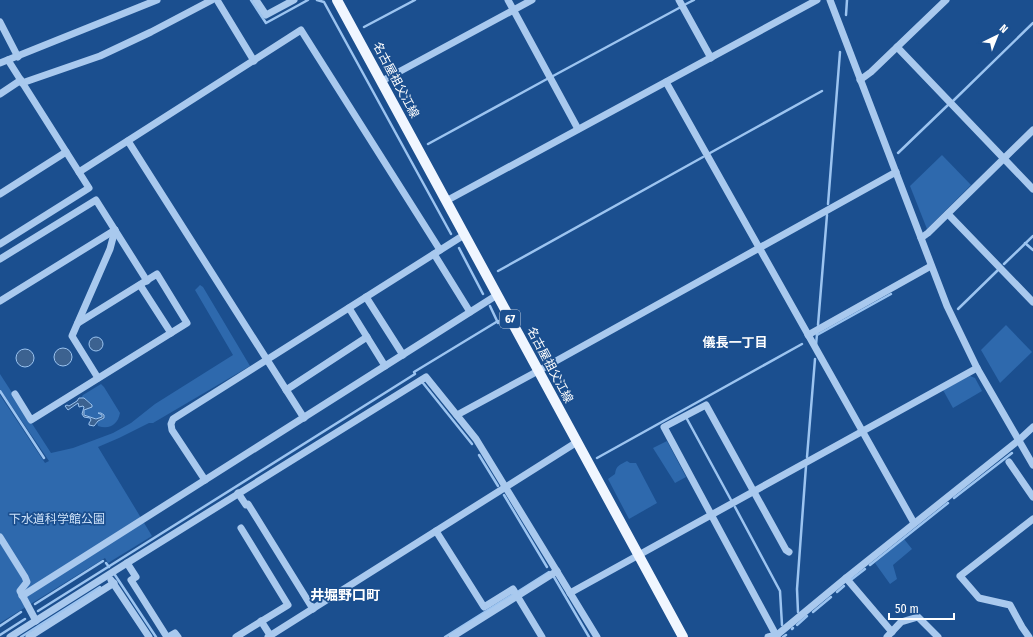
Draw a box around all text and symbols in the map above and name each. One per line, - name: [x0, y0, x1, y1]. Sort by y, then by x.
- north arrow: [977, 16, 1017, 56]
- text: N: [997, 22, 1010, 36]
- street label: 名古屋祖父江線: [370, 40, 422, 120]
- road number: 67: [500, 310, 520, 328]
- street label: 名古屋祖父江線: [524, 325, 576, 405]
- district label: 儀長一丁目: [702, 335, 768, 350]
- park label: 下水道科学館公園: [9, 512, 105, 526]
- district label: 井堀野口町: [310, 587, 380, 604]
- scale bar: [889, 595, 954, 621]
- text: 50 m: [895, 602, 919, 616]

